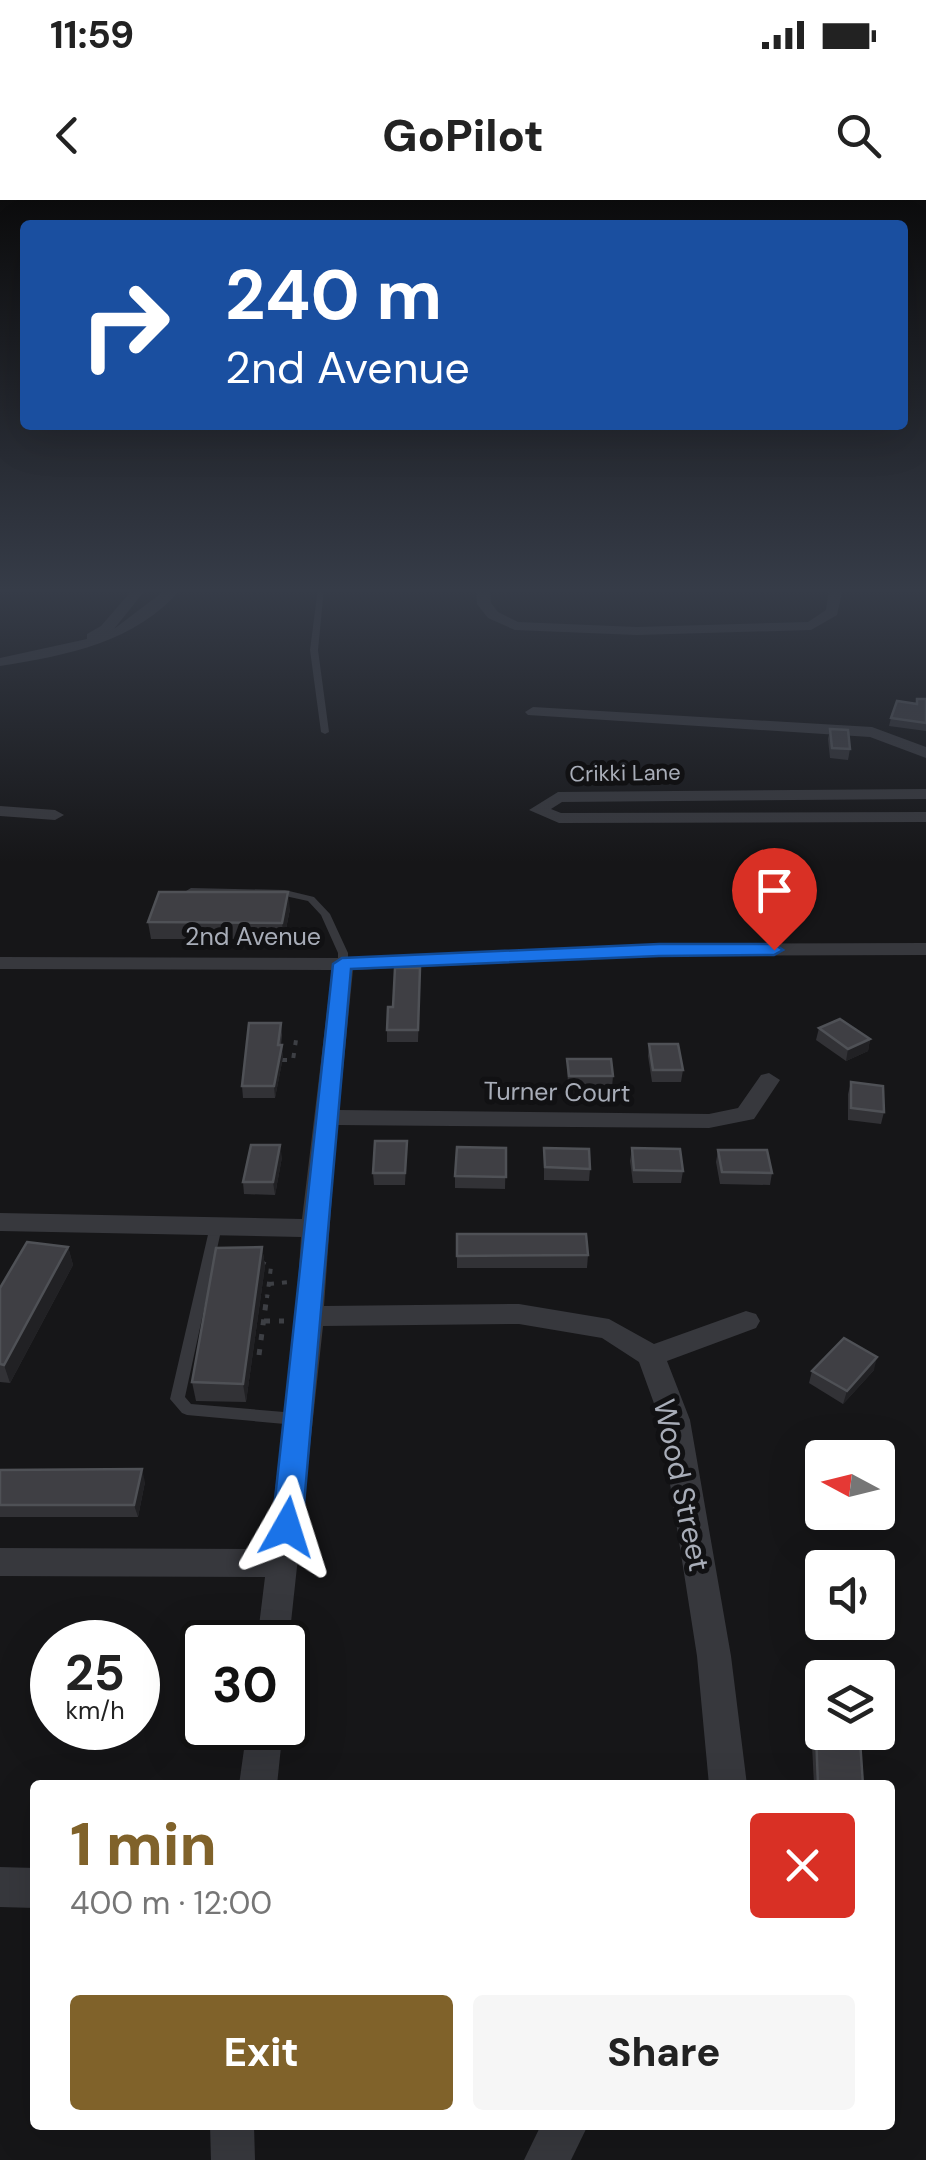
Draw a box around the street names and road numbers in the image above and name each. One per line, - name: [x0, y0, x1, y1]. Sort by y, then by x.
- street label: Crikki Lane: [569, 758, 681, 788]
- street label: 2nd Avenue: [185, 920, 321, 953]
- street label: Turner Court: [483, 1074, 631, 1110]
- street label: Wood Street: [645, 1395, 719, 1575]

